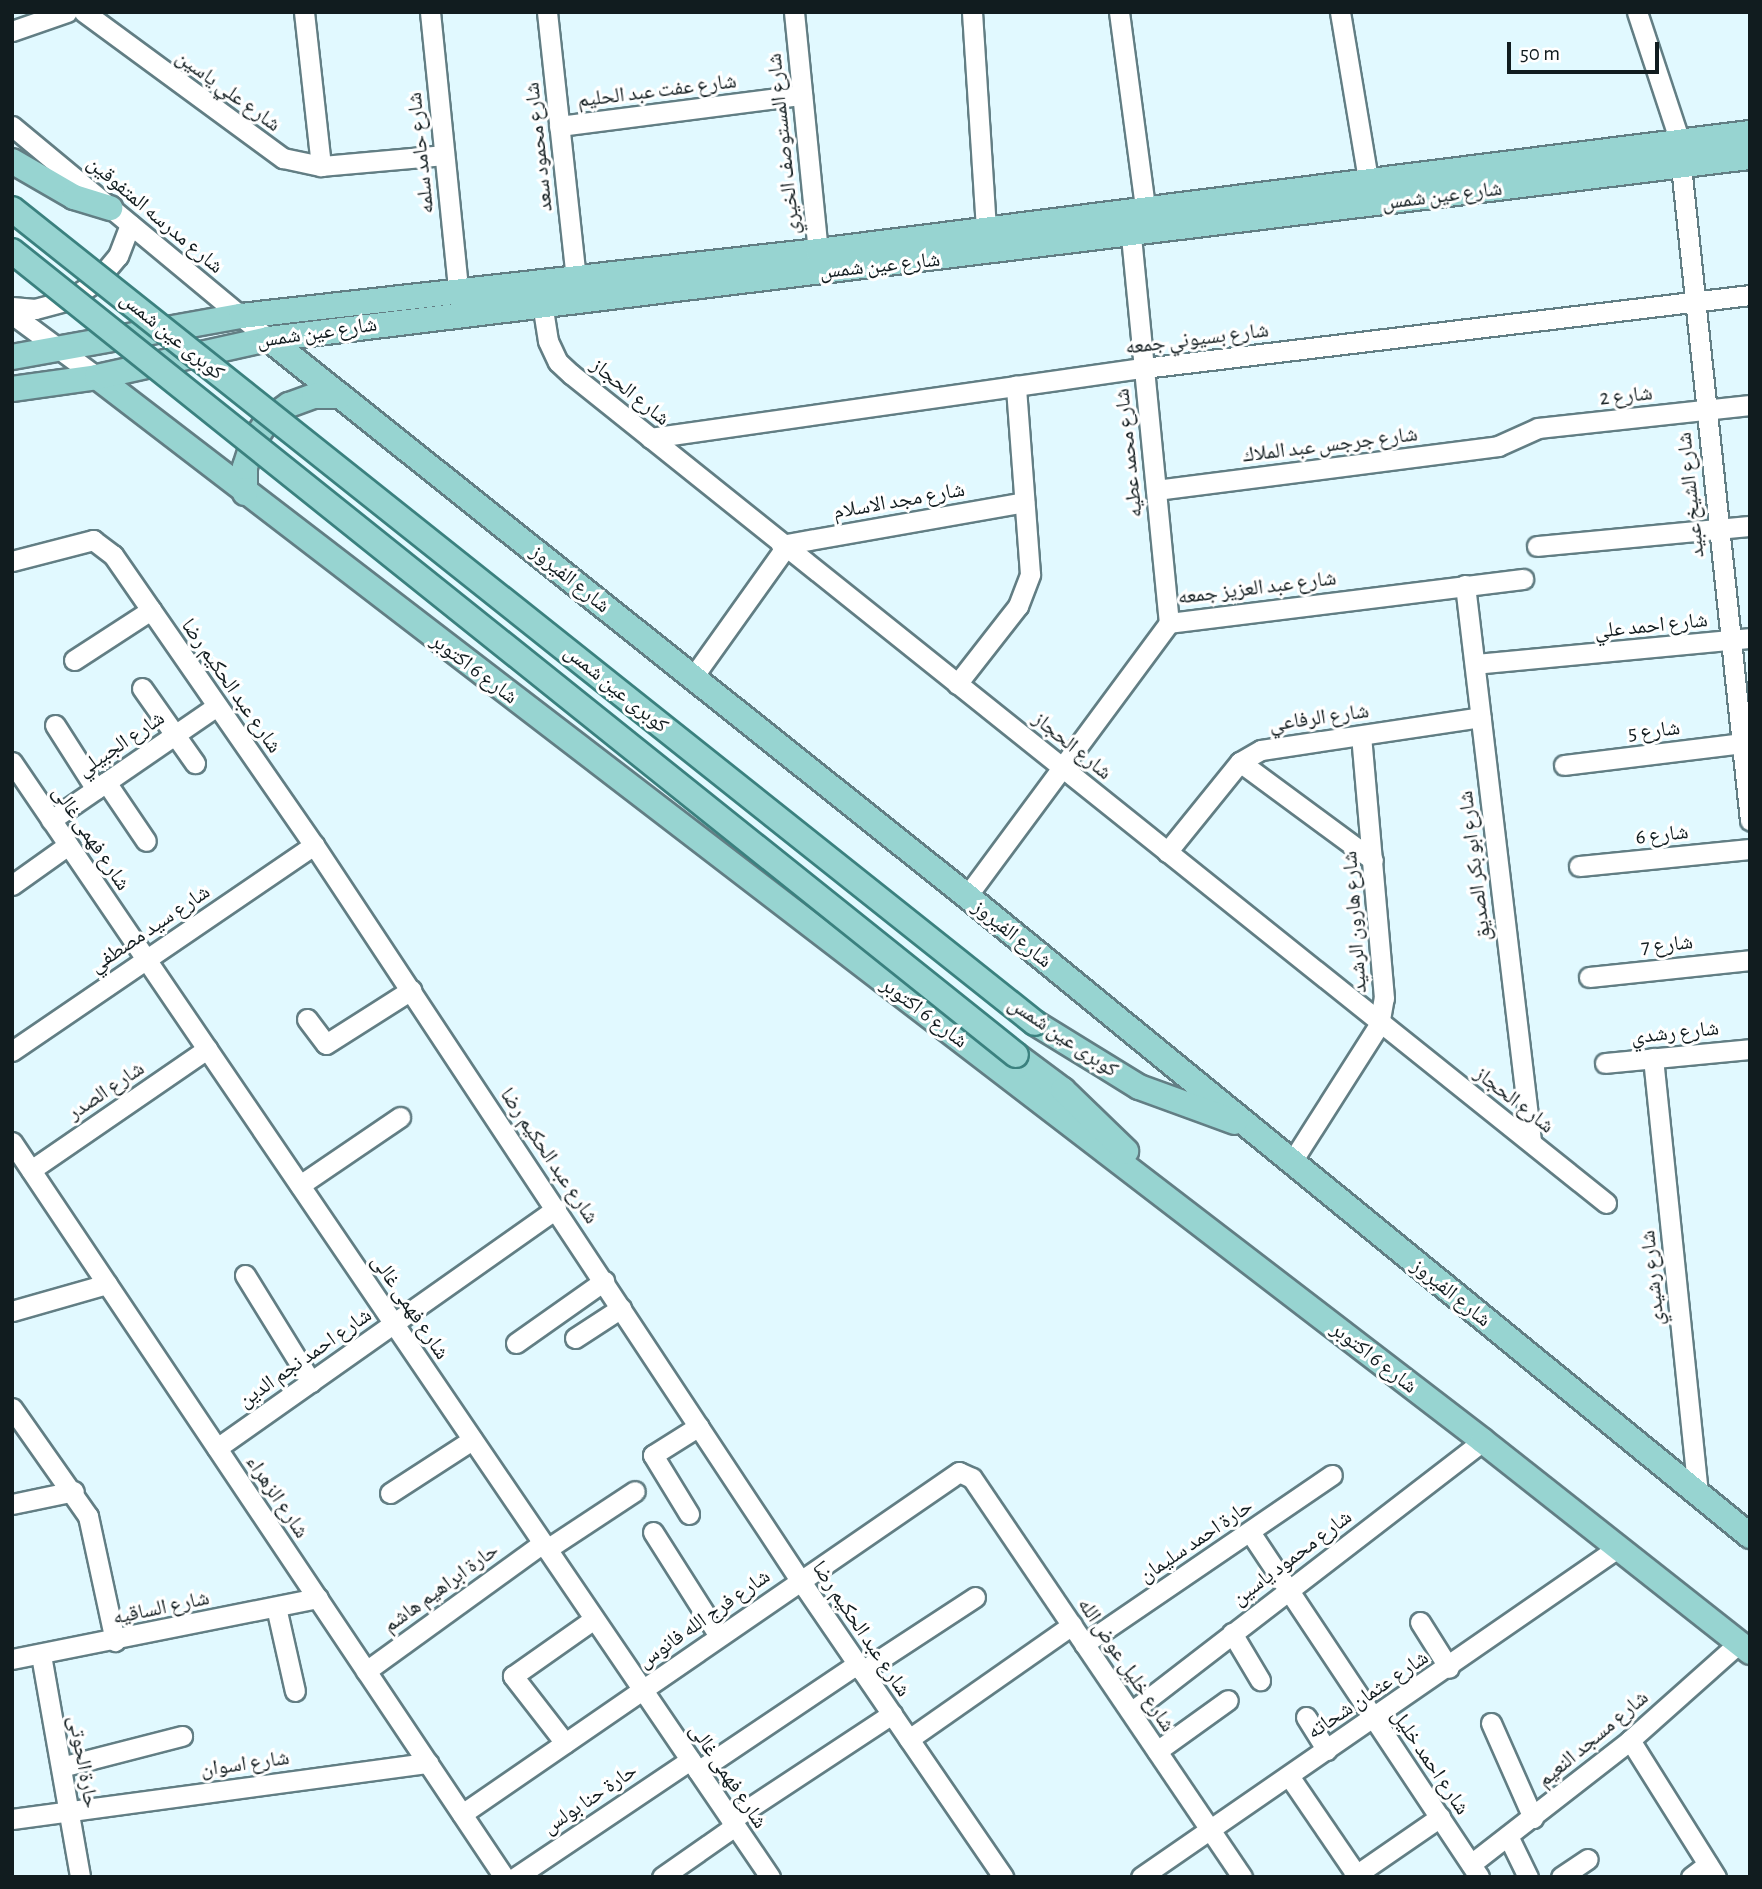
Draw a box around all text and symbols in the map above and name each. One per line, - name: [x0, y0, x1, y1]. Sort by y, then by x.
- scale bar: [1510, 28, 1662, 72]
- text: 50 m: [1520, 43, 1560, 64]
- street label: شارع علي ياسين: [171, 45, 285, 137]
- street label: شارع المستوصف الخيري: [762, 52, 806, 236]
- street label: شارع عفت عبد الحليم: [576, 69, 738, 113]
- street label: شارع محمود سعد: [520, 81, 558, 213]
- street label: شارع حامد سلمه: [402, 91, 440, 215]
- street label: شارع مدرسه المتفوقين: [82, 151, 228, 279]
- street label: شارع عين شمس: [1380, 176, 1504, 216]
- street label: شارع عين شمس: [818, 247, 942, 285]
- street label: كوبرى عين شمس: [115, 286, 229, 386]
- street label: شارع عين شمس: [255, 312, 379, 354]
- street label: شارع بسيوني جمعه: [1124, 318, 1270, 360]
- street label: شارع الحجاز: [585, 353, 675, 431]
- street label: شارع 2: [1598, 381, 1654, 411]
- street label: شارع محمد عطيه: [1110, 387, 1148, 519]
- street label: شارع جرجس عبد الملاك: [1241, 422, 1419, 468]
- street label: شارع الشيخ عبيد: [1672, 431, 1710, 559]
- street label: شارع مجد الاسلام: [831, 477, 967, 525]
- street label: شارع الفيروز: [525, 539, 615, 619]
- street label: شارع عبد العزيز جمعه: [1176, 566, 1338, 610]
- street label: شارع احمد علي: [1593, 608, 1709, 644]
- street label: شارع عبد الحكيم رضا: [175, 614, 287, 758]
- street label: شارع 6 اكتوبر: [426, 628, 522, 710]
- street label: كوبرى عين شمس: [559, 639, 673, 739]
- street label: شارع الرفاعي: [1267, 699, 1371, 737]
- street label: شارع الجبيلي: [72, 706, 170, 782]
- street label: شارع الحجاز: [1027, 707, 1117, 785]
- street label: شارع 5: [1627, 715, 1681, 747]
- street label: شارع فهمى غالى: [47, 781, 135, 895]
- street label: شارع ابو بكر الصديق: [1453, 789, 1497, 943]
- street label: شارع 6: [1634, 820, 1690, 850]
- street label: شارع هارون الرشيد: [1337, 850, 1373, 994]
- street label: شارع سيد مصطفي: [85, 879, 215, 979]
- street label: شارع الفيروز: [967, 894, 1057, 974]
- street label: شارع 7: [1640, 930, 1694, 960]
- street label: شارع 6 اكتوبر: [876, 972, 972, 1054]
- street label: كوبرى عين شمس: [1003, 991, 1123, 1083]
- street label: شارع رشدي: [1630, 1016, 1720, 1050]
- street label: شارع الصدر: [63, 1056, 149, 1126]
- street label: شارع الحجاز: [1469, 1061, 1559, 1139]
- street label: شارع عبد الحكيم رضا: [494, 1083, 604, 1229]
- street label: شارع رشيدي: [1635, 1229, 1671, 1327]
- street label: شارع فهمى غالى: [366, 1250, 454, 1364]
- street label: شارع الفيروز: [1406, 1253, 1496, 1333]
- street label: شارع احمد نجم الدين: [233, 1303, 377, 1413]
- street label: شارع 6 اكتوبر: [1326, 1317, 1422, 1399]
- street label: شارع الزهراء: [240, 1451, 314, 1543]
- street label: حارة احمد سليمان: [1134, 1494, 1258, 1588]
- street label: شارع محمود ياسين: [1227, 1505, 1357, 1611]
- street label: حارة ابراهيم هاشم: [378, 1538, 504, 1638]
- street label: شارع عبد الحكيم رضا: [806, 1556, 916, 1702]
- street label: شارع فرج الله فانوس: [633, 1564, 775, 1674]
- street label: شارع الساقيه: [110, 1585, 212, 1631]
- street label: شارع خليل عوض الله: [1072, 1593, 1180, 1737]
- street label: شارع عثمان شحاته: [1302, 1645, 1434, 1745]
- street label: شارع مسجد النعيم: [1532, 1685, 1654, 1793]
- street label: شارع احمد خليل: [1385, 1704, 1475, 1820]
- street label: حارة الحوتى: [62, 1714, 104, 1810]
- street label: شارع فهمى غالى: [684, 1719, 772, 1833]
- street label: شارع اسوان: [199, 1745, 291, 1783]
- street label: حارة حنا بولس: [538, 1758, 642, 1840]

